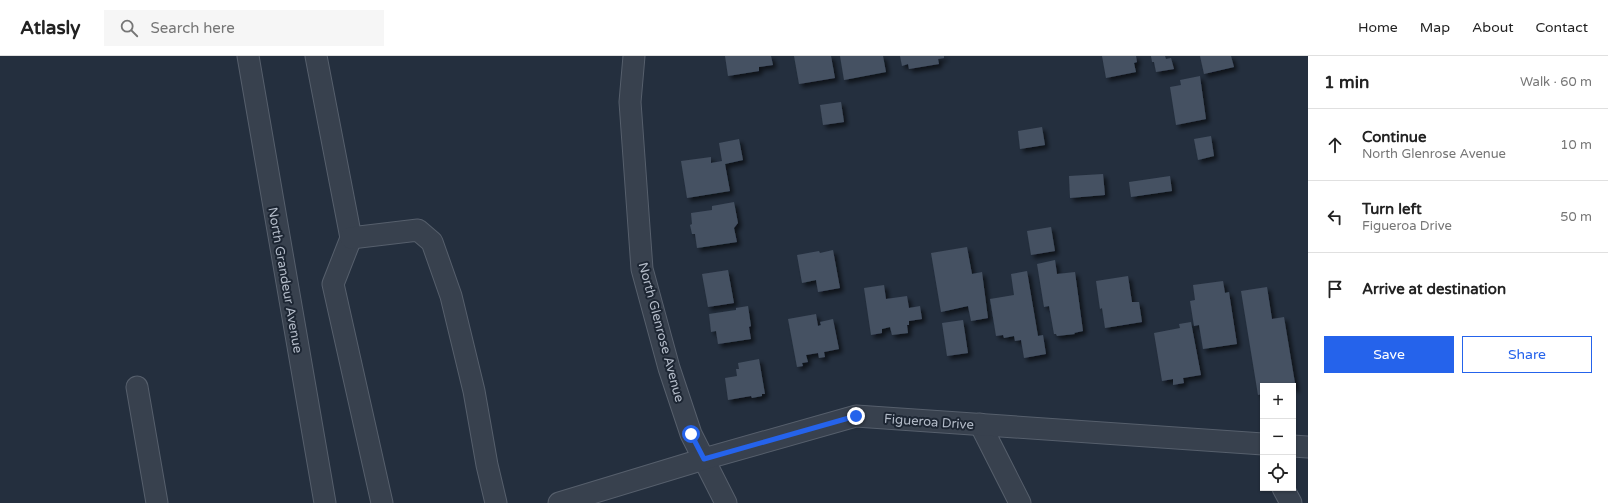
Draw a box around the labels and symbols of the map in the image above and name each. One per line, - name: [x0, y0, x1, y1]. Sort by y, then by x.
- street label: North Grandeur Avenue: [264, 206, 306, 354]
- street label: North Glenrose Avenue: [635, 261, 687, 404]
- route end: [847, 407, 865, 425]
- street label: Figueroa Drive: [884, 411, 974, 433]
- route start: [682, 425, 700, 443]

